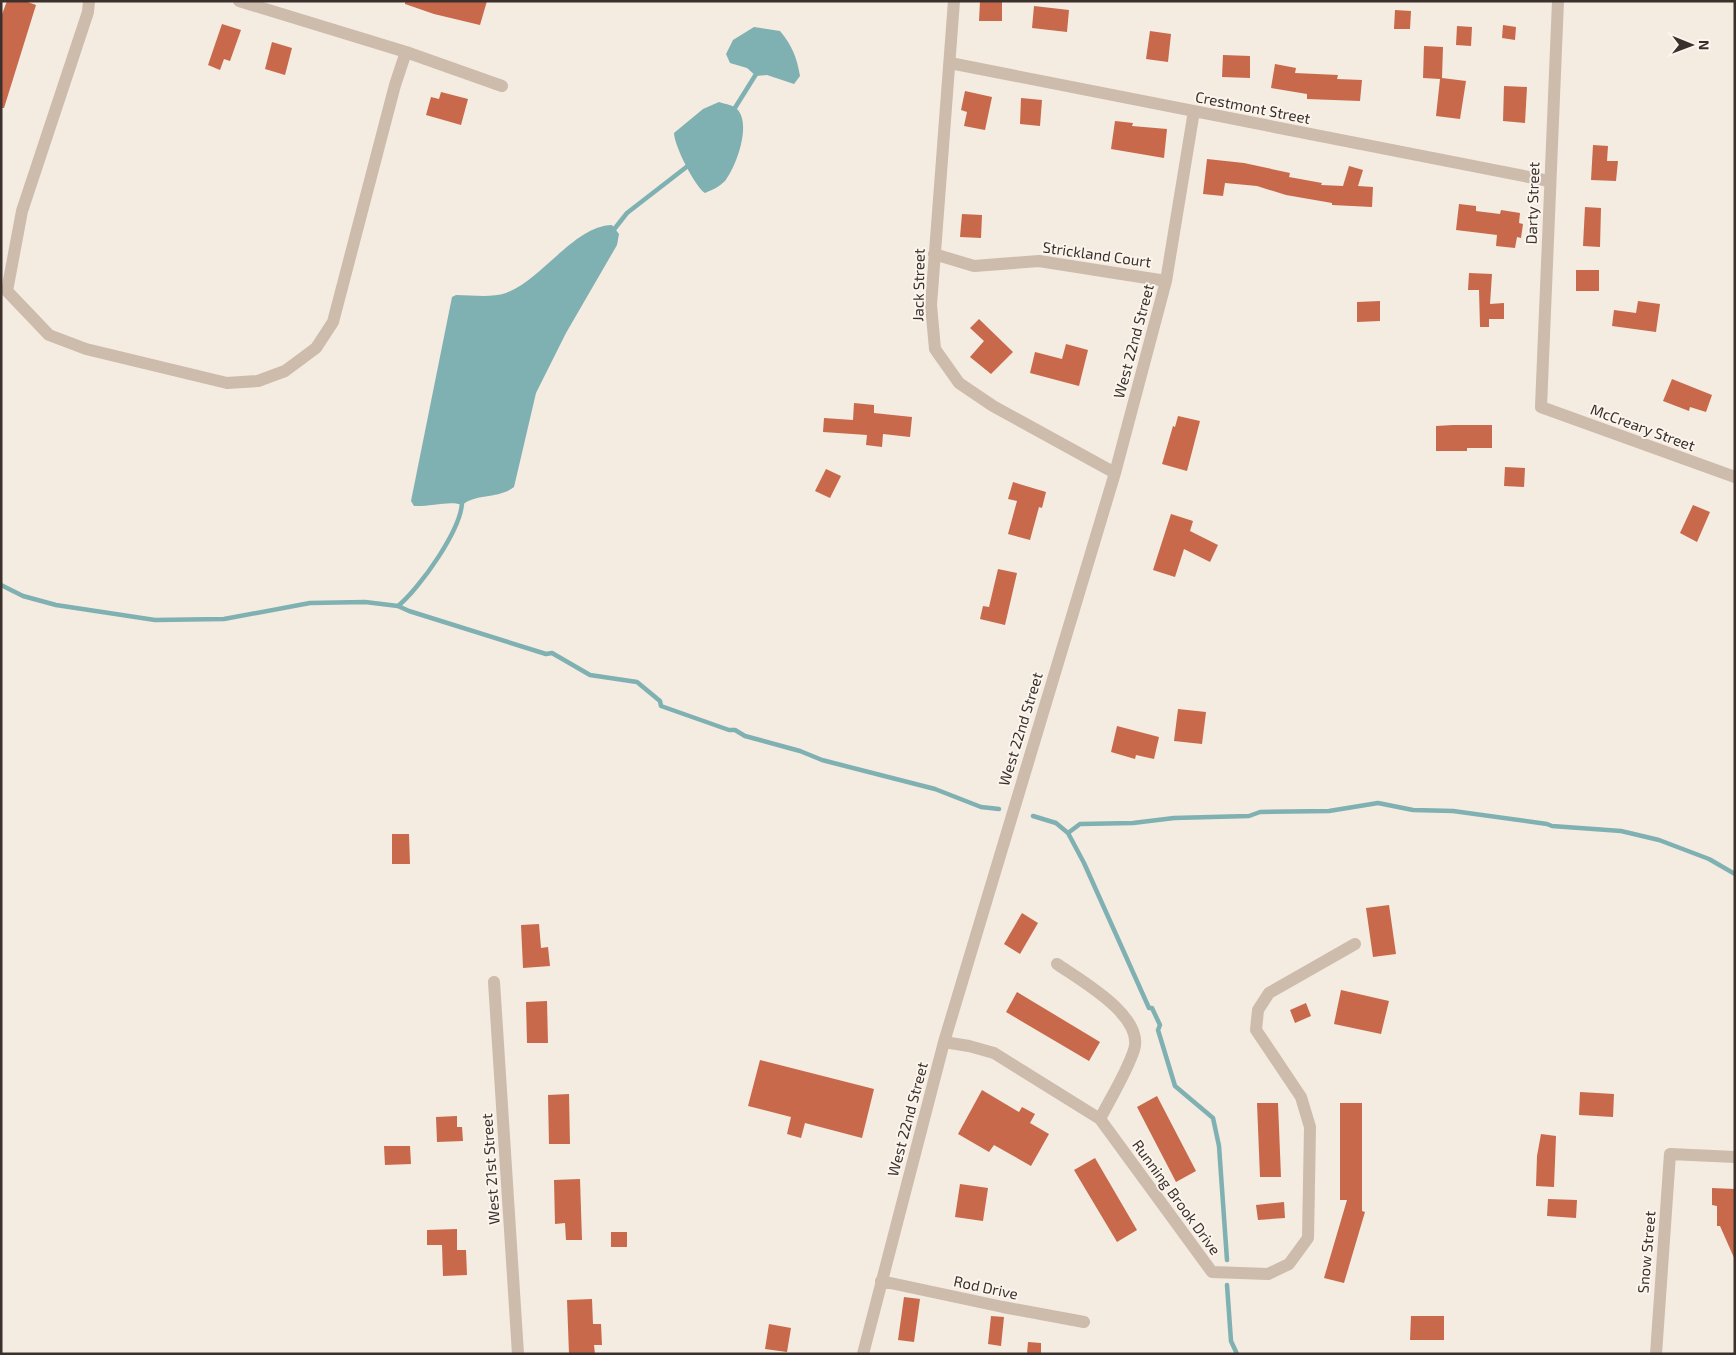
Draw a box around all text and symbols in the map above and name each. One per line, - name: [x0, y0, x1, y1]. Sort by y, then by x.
- north arrow: [1666, 20, 1716, 70]
- text: N: [1696, 40, 1713, 50]
- street label: Crestmont Street: [1194, 87, 1312, 127]
- street label: Darty Street: [1522, 161, 1542, 245]
- street label: Strickland Court: [1042, 237, 1153, 271]
- street label: Jack Street: [908, 248, 928, 322]
- street label: West 22nd Street: [1109, 281, 1157, 400]
- street label: McCreary Street: [1588, 400, 1698, 454]
- street label: West 22nd Street: [994, 670, 1046, 788]
- street label: West 22nd Street: [883, 1059, 931, 1178]
- street label: West 21st Street: [477, 1112, 503, 1225]
- street label: Running Brook Drive: [1129, 1136, 1225, 1258]
- street label: Snow Street: [1633, 1210, 1659, 1294]
- street label: Rod Drive: [952, 1271, 1020, 1303]

